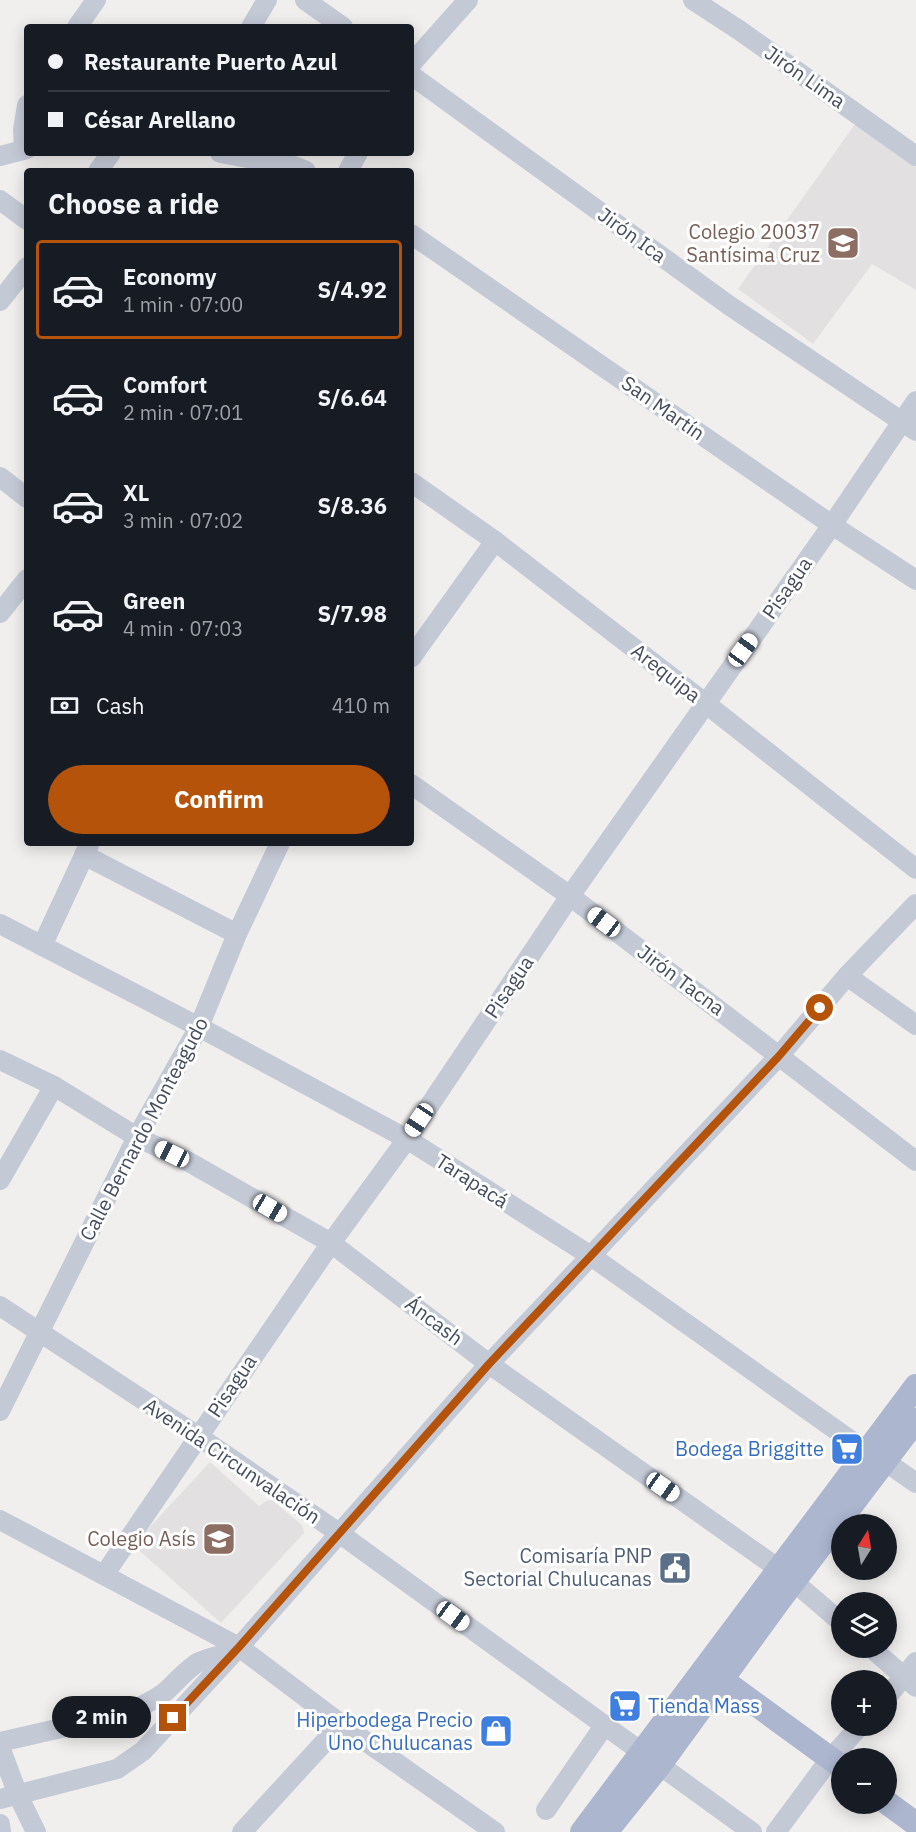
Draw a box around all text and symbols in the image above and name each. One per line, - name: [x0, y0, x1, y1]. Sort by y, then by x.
- street label: Jirón Lima: [759, 39, 851, 114]
- text: Restaurante Puerto Azul: [84, 47, 337, 76]
- text: César Arellano: [84, 105, 236, 134]
- text: Choose a ride: [48, 186, 219, 221]
- street label: Jirón Ica: [593, 201, 672, 269]
- place label: Colegio 20037 Santísima Cruz: [686, 218, 820, 268]
- school or university icon: Colegio 20037 Santísima Cruz: [825, 225, 861, 261]
- text: Economy: [123, 262, 217, 291]
- icon: car: [51, 263, 105, 317]
- text: S/4.92: [318, 275, 387, 304]
- text: 1 min · 07:00: [123, 291, 243, 318]
- street label: San Martín: [616, 369, 710, 446]
- text: Comfort: [123, 370, 207, 399]
- icon: car: [51, 371, 105, 425]
- text: S/6.64: [318, 383, 387, 412]
- text: 2 min · 07:01: [123, 399, 243, 426]
- text: XL: [123, 478, 149, 507]
- icon: car: [51, 479, 105, 533]
- text: S/8.36: [318, 491, 387, 520]
- text: 3 min · 07:02: [123, 507, 243, 534]
- street label: Pisagua: [755, 551, 818, 624]
- text: Green: [123, 586, 185, 615]
- icon: car: [51, 587, 105, 641]
- text: S/7.98: [318, 599, 387, 628]
- text: 4 min · 07:03: [123, 615, 243, 642]
- car: [725, 630, 761, 670]
- street label: Arequipa: [626, 637, 707, 708]
- icon: cash: [48, 689, 81, 722]
- text: Cash: [96, 691, 145, 720]
- text: 410 m: [332, 692, 390, 719]
- button: Confirm: [48, 765, 390, 834]
- car: [584, 904, 624, 940]
- street label: Jirón Tacna: [632, 938, 731, 1021]
- street label: Pisagua: [478, 950, 540, 1023]
- route start: [806, 994, 833, 1021]
- street label: Calle Bernardo Monteagudo: [73, 1012, 214, 1245]
- car: [401, 1100, 437, 1140]
- car: [152, 1138, 192, 1170]
- street label: Tarapacá: [431, 1147, 514, 1214]
- car: [250, 1191, 290, 1225]
- street label: Áncash: [400, 1290, 469, 1351]
- street label: Pisagua: [201, 1349, 263, 1422]
- street label: Avenida Circunvalación: [139, 1391, 326, 1530]
- supermarket icon: Bodega Briggitte: [829, 1431, 865, 1467]
- place label: Bodega Briggitte: [675, 1435, 824, 1462]
- car: [643, 1469, 683, 1505]
- north arrow: [831, 1514, 897, 1580]
- map controls: [831, 1514, 897, 1814]
- school or university icon: Colegio Asís: [201, 1521, 237, 1557]
- place label: Colegio Asís: [87, 1525, 196, 1552]
- place label: Comisaría PNP Sectorial Chulucanas: [464, 1542, 652, 1592]
- public building icon: Comisaría PNP Sectorial Chulucanas: [657, 1550, 693, 1586]
- button: layers: [831, 1592, 897, 1658]
- car: [433, 1598, 473, 1634]
- button: +: [831, 1670, 897, 1736]
- supermarket icon: Tienda Mass: [607, 1688, 643, 1724]
- place label: Tienda Mass: [648, 1692, 760, 1719]
- callout: 2 min: [53, 1697, 152, 1739]
- text: 2 min: [75, 1703, 128, 1730]
- route end: [159, 1704, 186, 1731]
- place label: Hiperbodega Precio Uno Chulucanas: [296, 1706, 473, 1756]
- shop icon: Hiperbodega Precio Uno Chulucanas: [478, 1713, 514, 1749]
- button: −: [831, 1748, 897, 1814]

